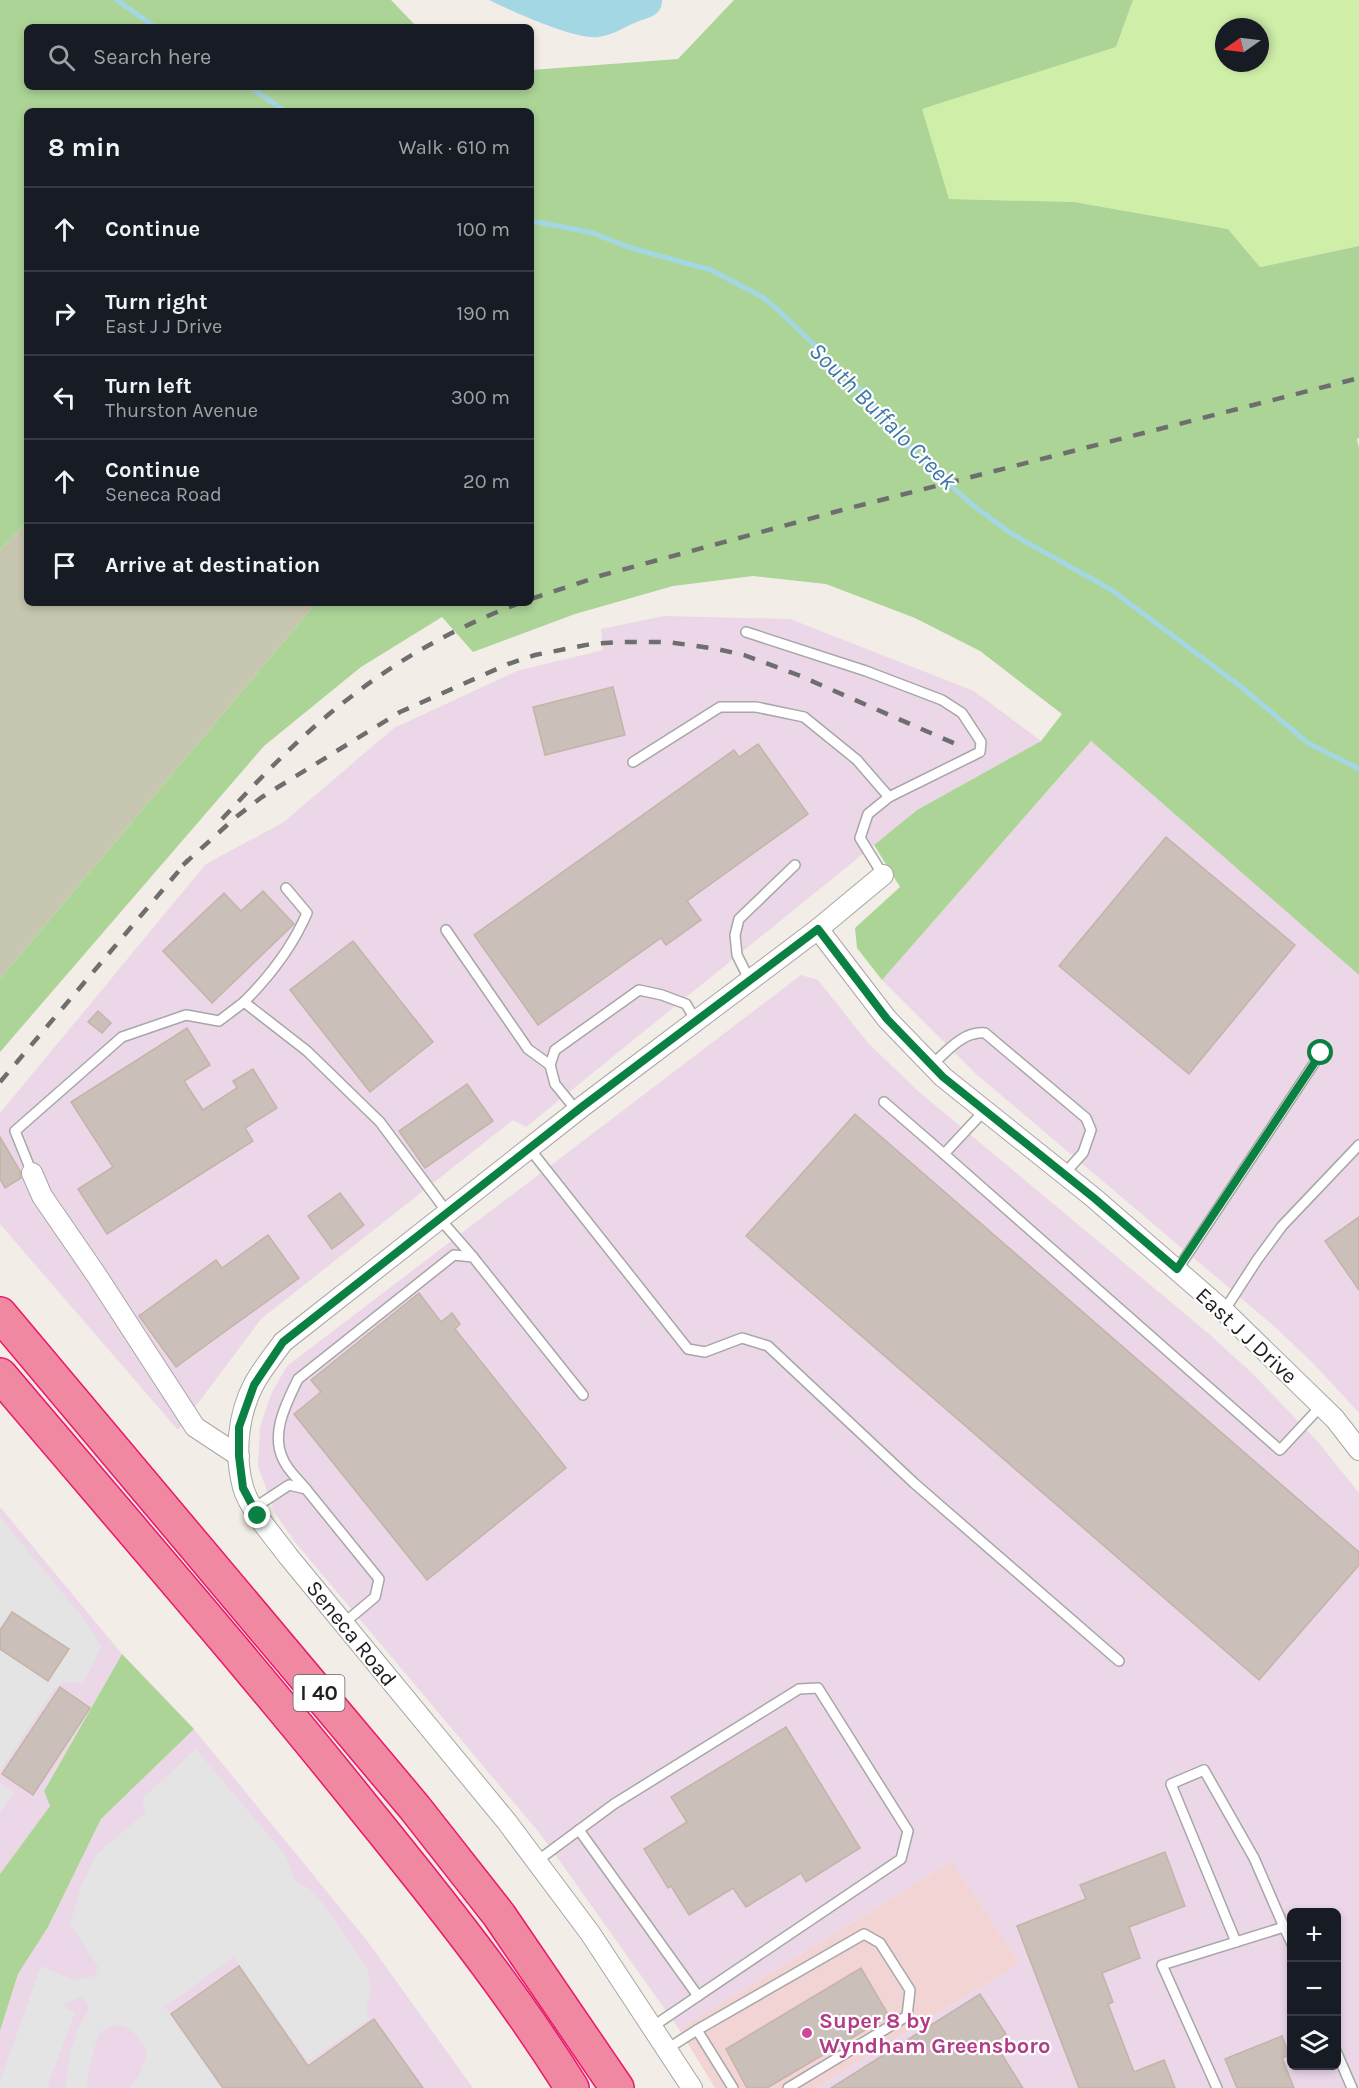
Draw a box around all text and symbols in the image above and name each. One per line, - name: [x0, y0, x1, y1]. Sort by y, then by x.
- north arrow: [1215, 18, 1269, 72]
- search box: [24, 24, 534, 90]
- icon: search: [45, 41, 78, 74]
- text: Search here: [93, 44, 211, 70]
- text: 8 min: [48, 132, 121, 163]
- text: Walk · 610 m: [398, 136, 510, 159]
- icon: ahead: [48, 213, 81, 246]
- text: Continue: [105, 216, 200, 242]
- text: 100 m: [456, 218, 510, 241]
- text: Turn right: [105, 289, 208, 315]
- icon: right: [48, 297, 81, 330]
- text: 190 m: [456, 302, 510, 325]
- text: East J J Drive: [105, 315, 222, 338]
- water label: South Buffalo Creek: [804, 337, 963, 496]
- text: Turn left: [105, 373, 192, 399]
- icon: left: [48, 381, 81, 414]
- text: 300 m: [451, 386, 510, 409]
- text: Thurston Avenue: [105, 399, 258, 422]
- text: Continue: [105, 457, 200, 483]
- icon: ahead: [48, 465, 81, 498]
- text: 20 m: [463, 470, 510, 493]
- text: Seneca Road: [105, 483, 222, 506]
- icon: arrive: [48, 549, 81, 582]
- text: Arrive at destination: [105, 552, 320, 578]
- route start: [1307, 1039, 1333, 1065]
- street label: East J J Drive: [1190, 1282, 1302, 1389]
- route end: [244, 1502, 270, 1528]
- street label: Seneca Road: [301, 1576, 402, 1692]
- road number: I 40: [294, 1675, 344, 1711]
- map controls: [1287, 1908, 1341, 2070]
- button: +: [1287, 1908, 1341, 1962]
- button: −: [1287, 1962, 1341, 2016]
- place label: Super 8 by Wyndham Greensboro: [819, 2008, 1050, 2059]
- button: layers: [1287, 2016, 1341, 2070]
- marker: Super 8 by Wyndham Greensboro: [800, 2026, 814, 2040]

